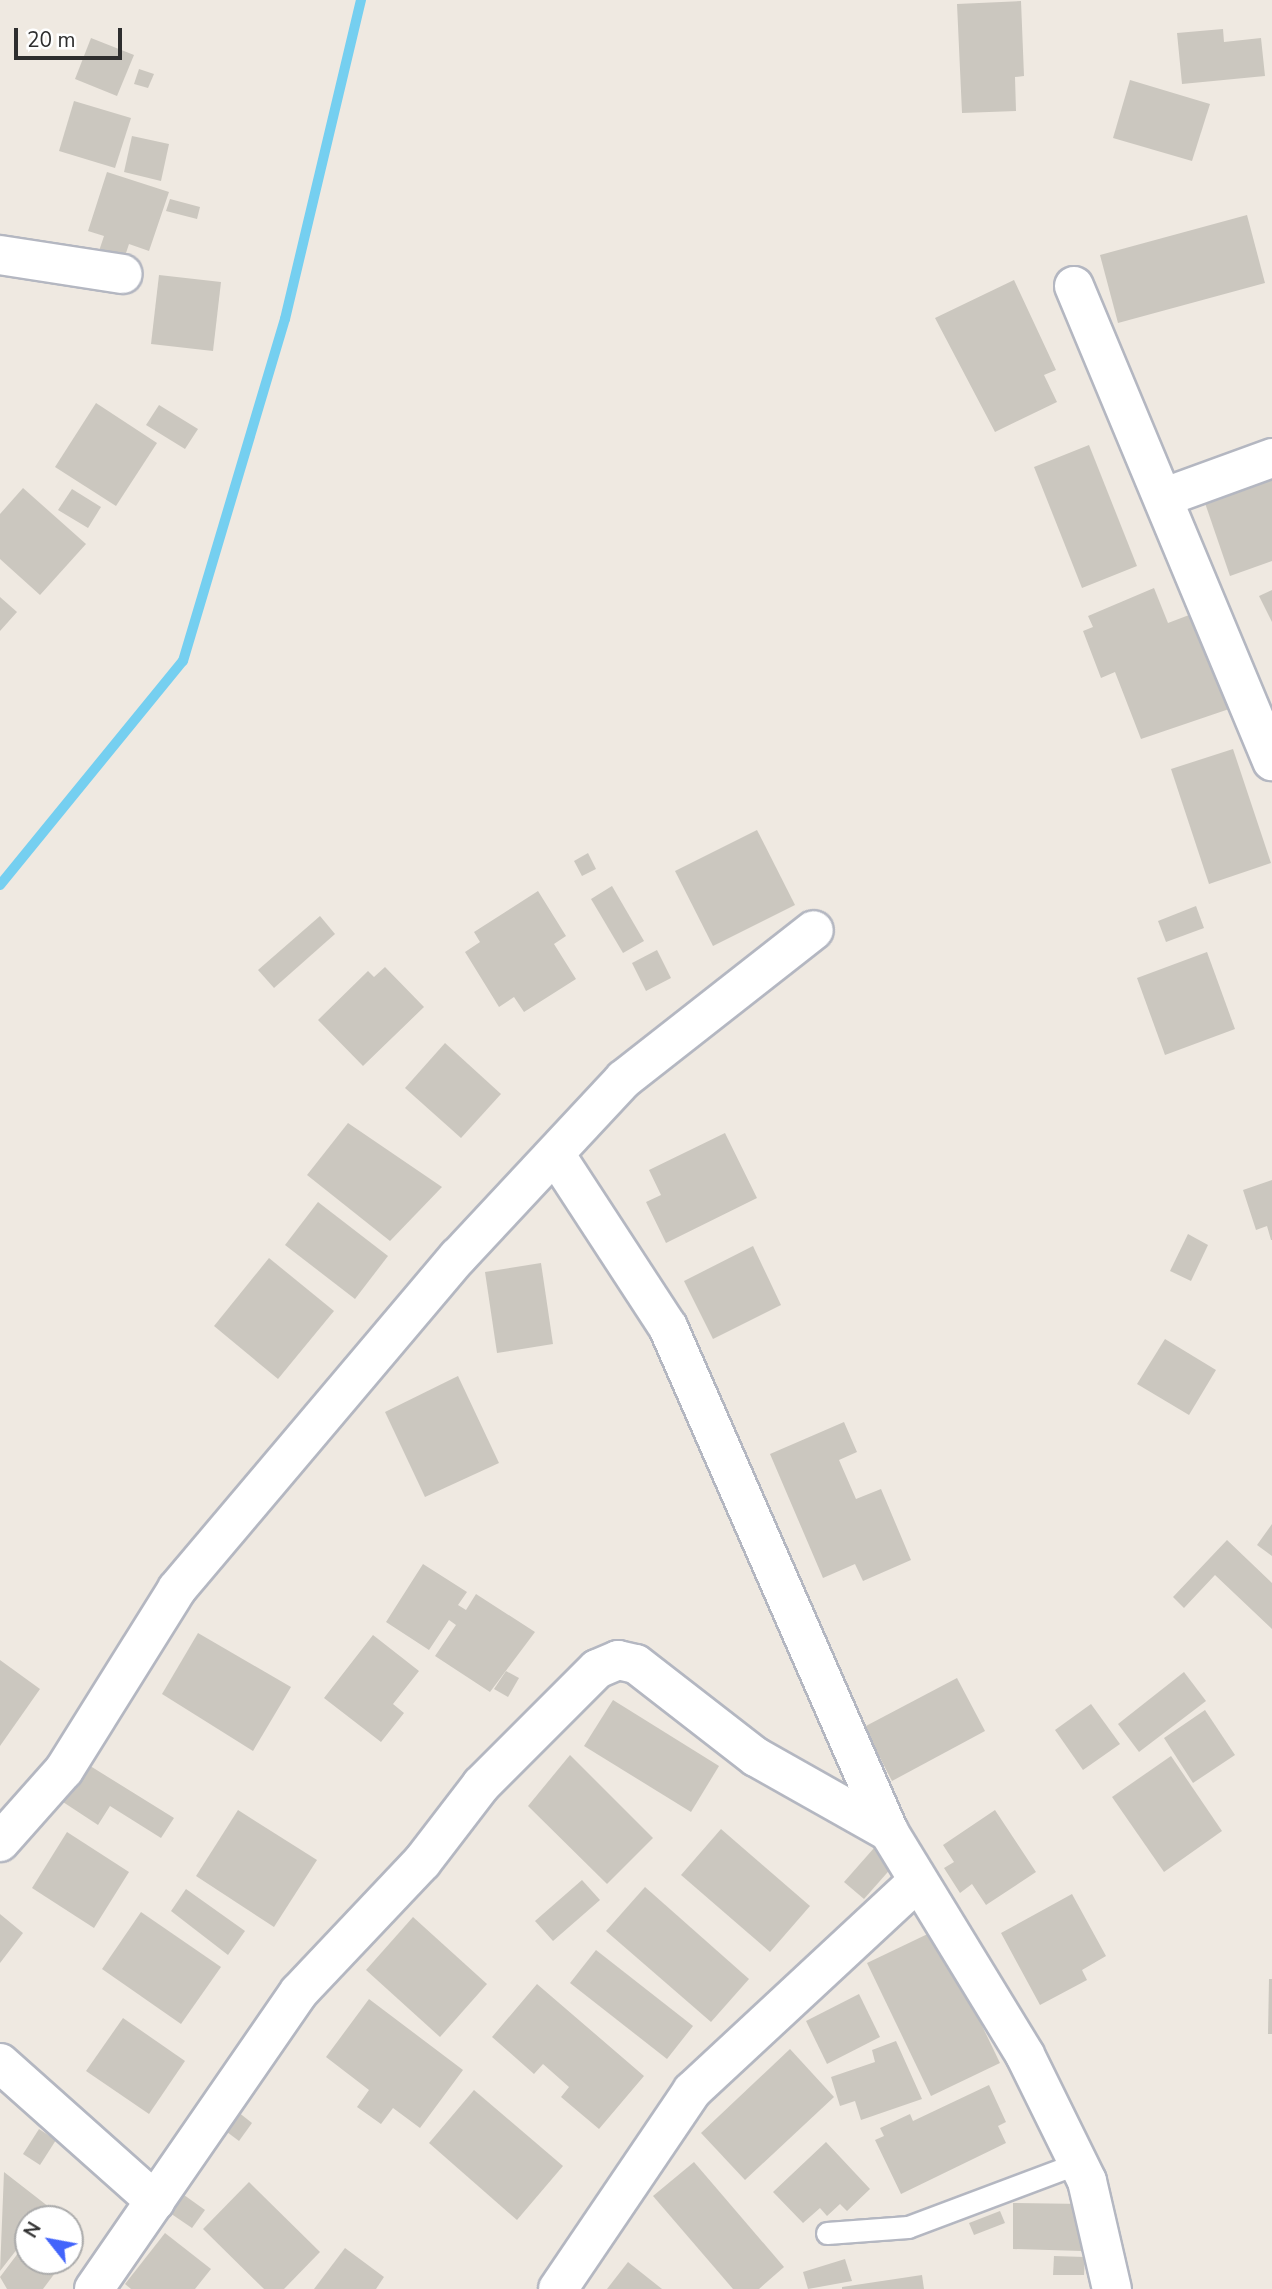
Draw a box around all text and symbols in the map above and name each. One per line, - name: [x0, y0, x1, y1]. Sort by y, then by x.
- scale bar: [18, 14, 126, 58]
- text: 20 m: [27, 26, 76, 54]
- north arrow: [14, 2205, 84, 2275]
- text: N: [18, 2217, 48, 2243]

